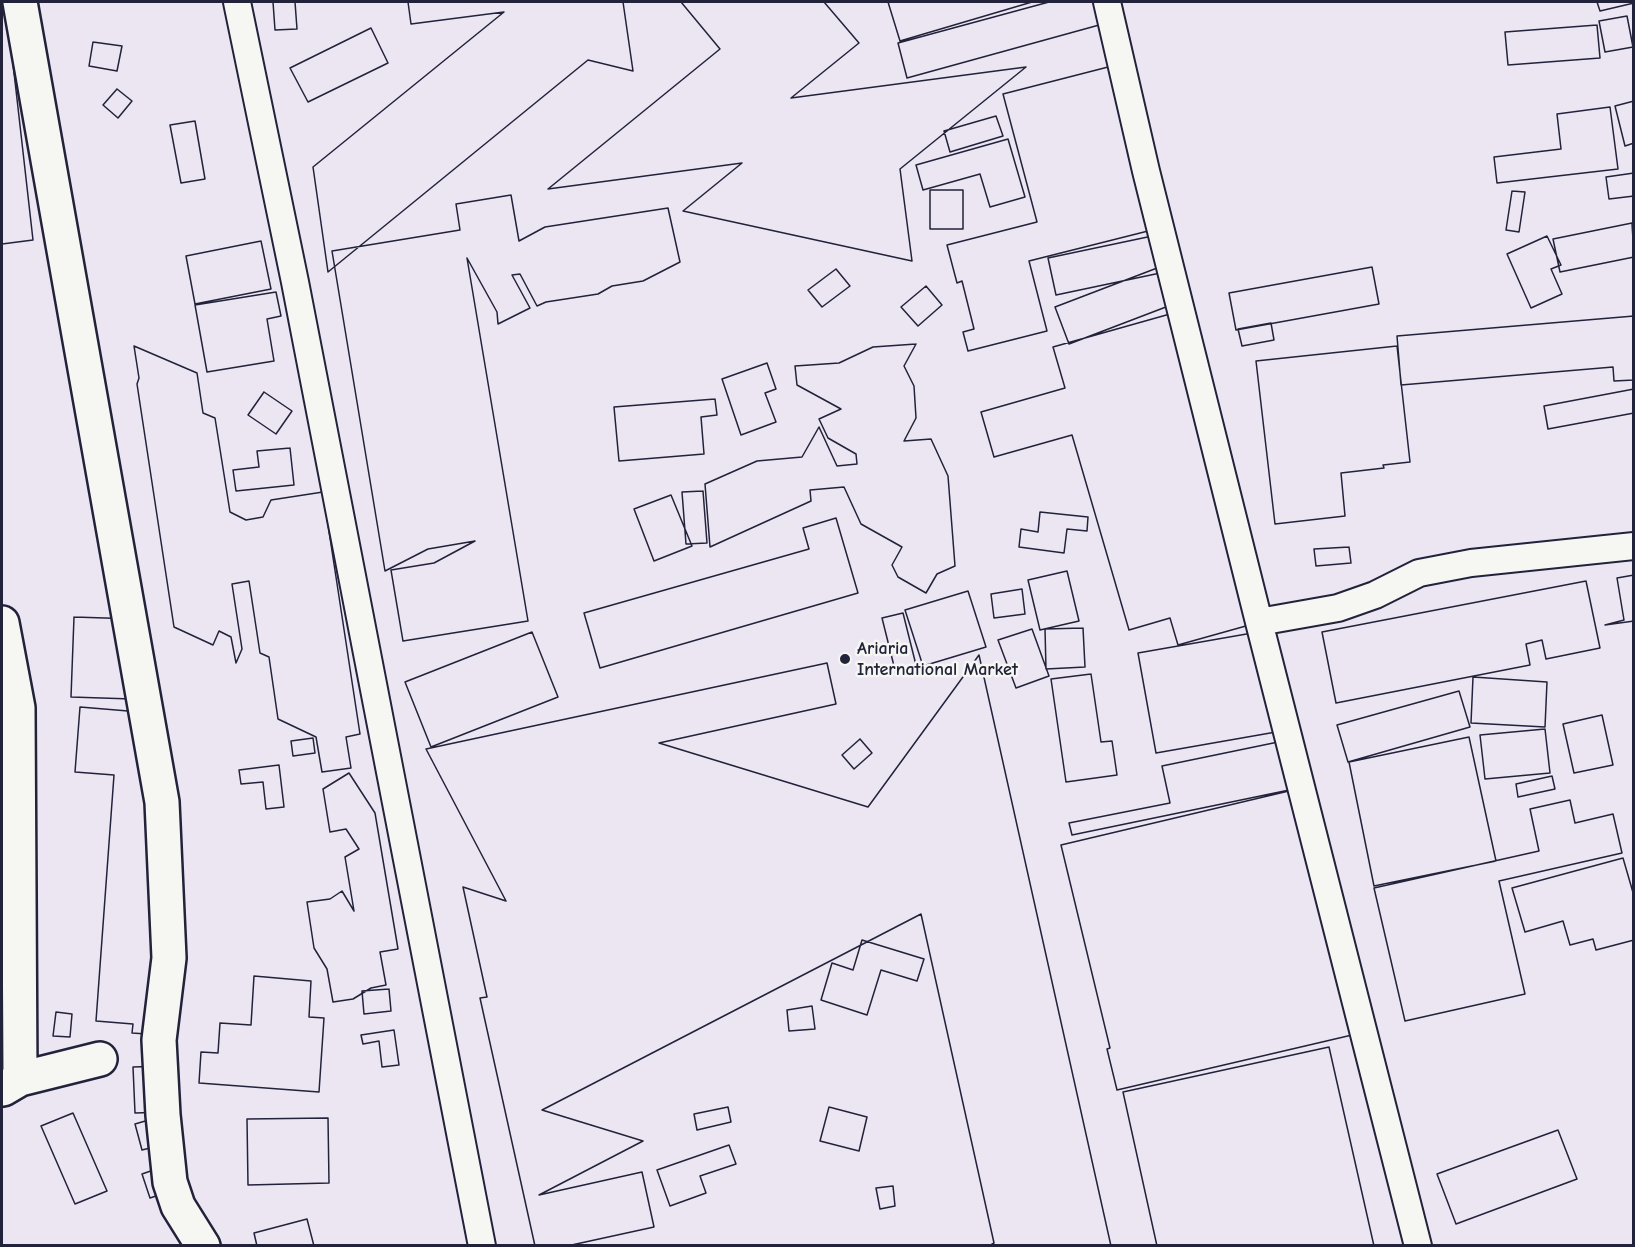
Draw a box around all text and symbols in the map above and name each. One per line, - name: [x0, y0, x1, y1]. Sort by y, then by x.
- place label: Ariaria International Market: [857, 638, 1018, 680]
- marker: Ariaria International Market: [838, 652, 852, 666]

